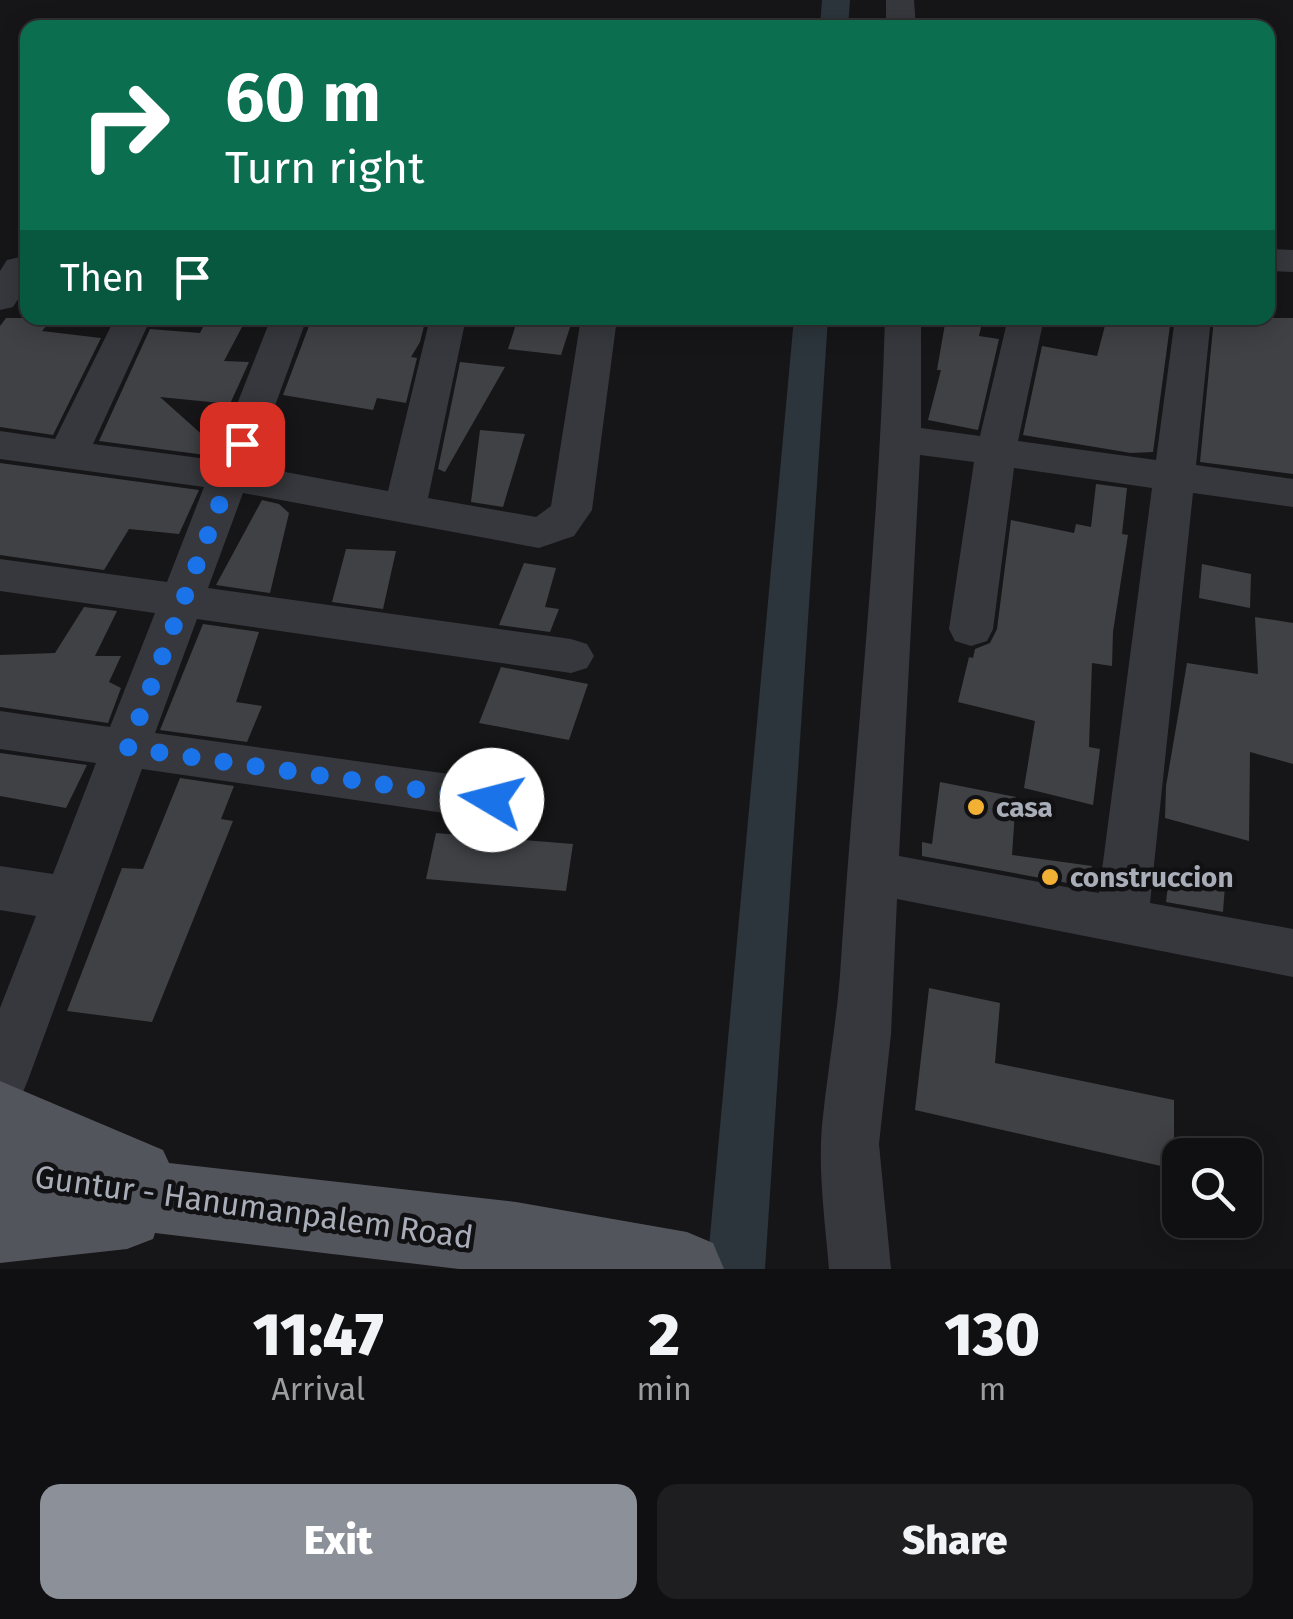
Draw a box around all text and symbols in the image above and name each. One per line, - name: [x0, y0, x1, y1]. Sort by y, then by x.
- text: 60 m: [225, 56, 381, 140]
- icon: right: [60, 60, 190, 190]
- text: Turn right: [225, 141, 424, 195]
- icon: arrive: [165, 250, 220, 305]
- text: Then: [60, 255, 145, 301]
- pin: [200, 402, 285, 487]
- icon: arrive: [215, 417, 270, 472]
- position arrow: [440, 748, 544, 852]
- place label: casa: [996, 791, 1053, 824]
- marker: casa: [965, 796, 987, 818]
- place label: construccion: [1070, 861, 1234, 894]
- marker: construccion: [1039, 866, 1061, 888]
- map controls: [1162, 1138, 1262, 1238]
- button: search: [1162, 1138, 1262, 1238]
- street label: Guntur - Hanumanpalem Road: [32, 1157, 476, 1257]
- text: 11:47: [253, 1299, 384, 1371]
- text: 2: [648, 1299, 680, 1371]
- text: 130: [945, 1299, 1040, 1371]
- text: Arrival: [271, 1370, 365, 1408]
- text: min: [637, 1370, 692, 1408]
- text: m: [979, 1370, 1006, 1408]
- button: Exit: [40, 1484, 637, 1599]
- button: Share: [657, 1484, 1253, 1599]

